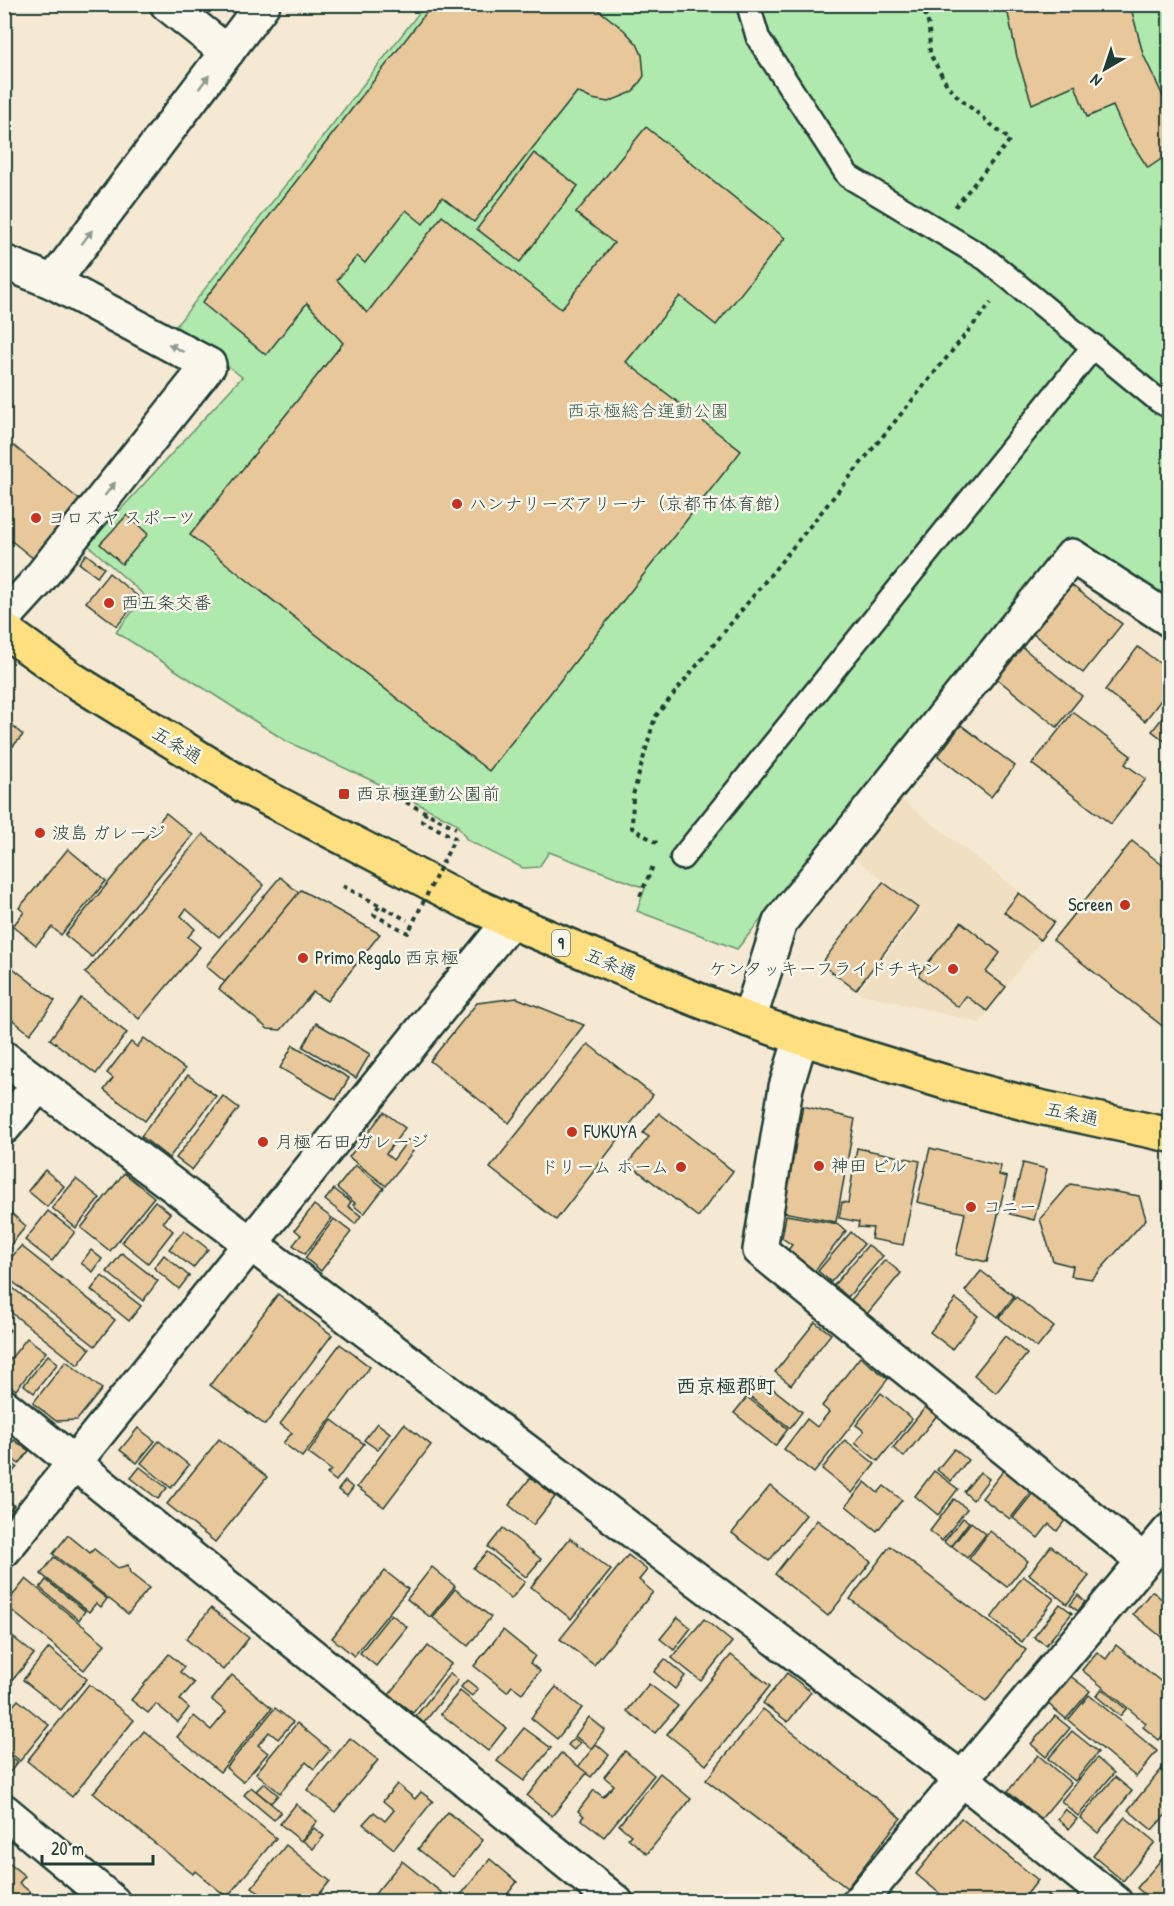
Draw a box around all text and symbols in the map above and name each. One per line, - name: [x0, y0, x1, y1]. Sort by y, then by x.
- north arrow: [1075, 39, 1135, 99]
- text: N: [1085, 69, 1106, 92]
- one-way arrow: [198, 74, 210, 89]
- one-way arrow: [80, 230, 92, 245]
- one-way arrow: [167, 343, 184, 353]
- park label: 西京極総合運動公園: [567, 398, 729, 423]
- one-way arrow: [104, 481, 117, 497]
- place label: ハンナリーズアリーナ（京都市体育館）: [469, 491, 791, 516]
- marker: ハンナリーズアリーナ（京都市体育館）: [450, 497, 464, 511]
- place label: ヨロズヤ スポーツ: [48, 505, 196, 530]
- marker: ヨロズヤ スポーツ: [29, 511, 43, 525]
- place label: 西五条交番: [121, 590, 211, 615]
- marker: 西五条交番: [102, 596, 116, 610]
- street label: 五条通: [148, 720, 207, 769]
- place label: 西京極運動公園前: [356, 781, 500, 806]
- marker: 西京極運動公園前: [337, 787, 351, 801]
- place label: 波島 ガレージ: [52, 820, 165, 845]
- marker: 波島 ガレージ: [33, 826, 47, 840]
- place label: Screen: [1068, 892, 1113, 917]
- marker: Screen: [1118, 898, 1132, 912]
- road number: 9: [552, 930, 570, 956]
- street label: 五条通: [581, 941, 641, 986]
- place label: Primo Regalo 西京極: [315, 945, 459, 970]
- marker: Primo Regalo 西京極: [296, 951, 310, 965]
- place label: ケンタッキーフライドチキン: [709, 956, 941, 981]
- marker: ケンタッキーフライドチキン: [946, 962, 960, 976]
- street label: 五条通: [1043, 1096, 1101, 1131]
- place label: FUKUYA: [583, 1119, 637, 1144]
- marker: FUKUYA: [565, 1125, 579, 1139]
- place label: 月極 石田 ガレージ: [275, 1129, 428, 1154]
- marker: 月極 石田 ガレージ: [256, 1135, 270, 1149]
- place label: 神田 ビル: [831, 1153, 907, 1178]
- place label: ドリーム ホーム: [540, 1154, 669, 1179]
- marker: 神田 ビル: [812, 1159, 826, 1173]
- marker: ドリーム ホーム: [674, 1160, 688, 1174]
- place label: コニー: [983, 1194, 1037, 1219]
- marker: コニー: [964, 1200, 978, 1214]
- district label: 西京極郡町: [676, 1372, 776, 1399]
- scale bar: [42, 1828, 153, 1866]
- text: 20 m: [51, 1836, 84, 1861]

